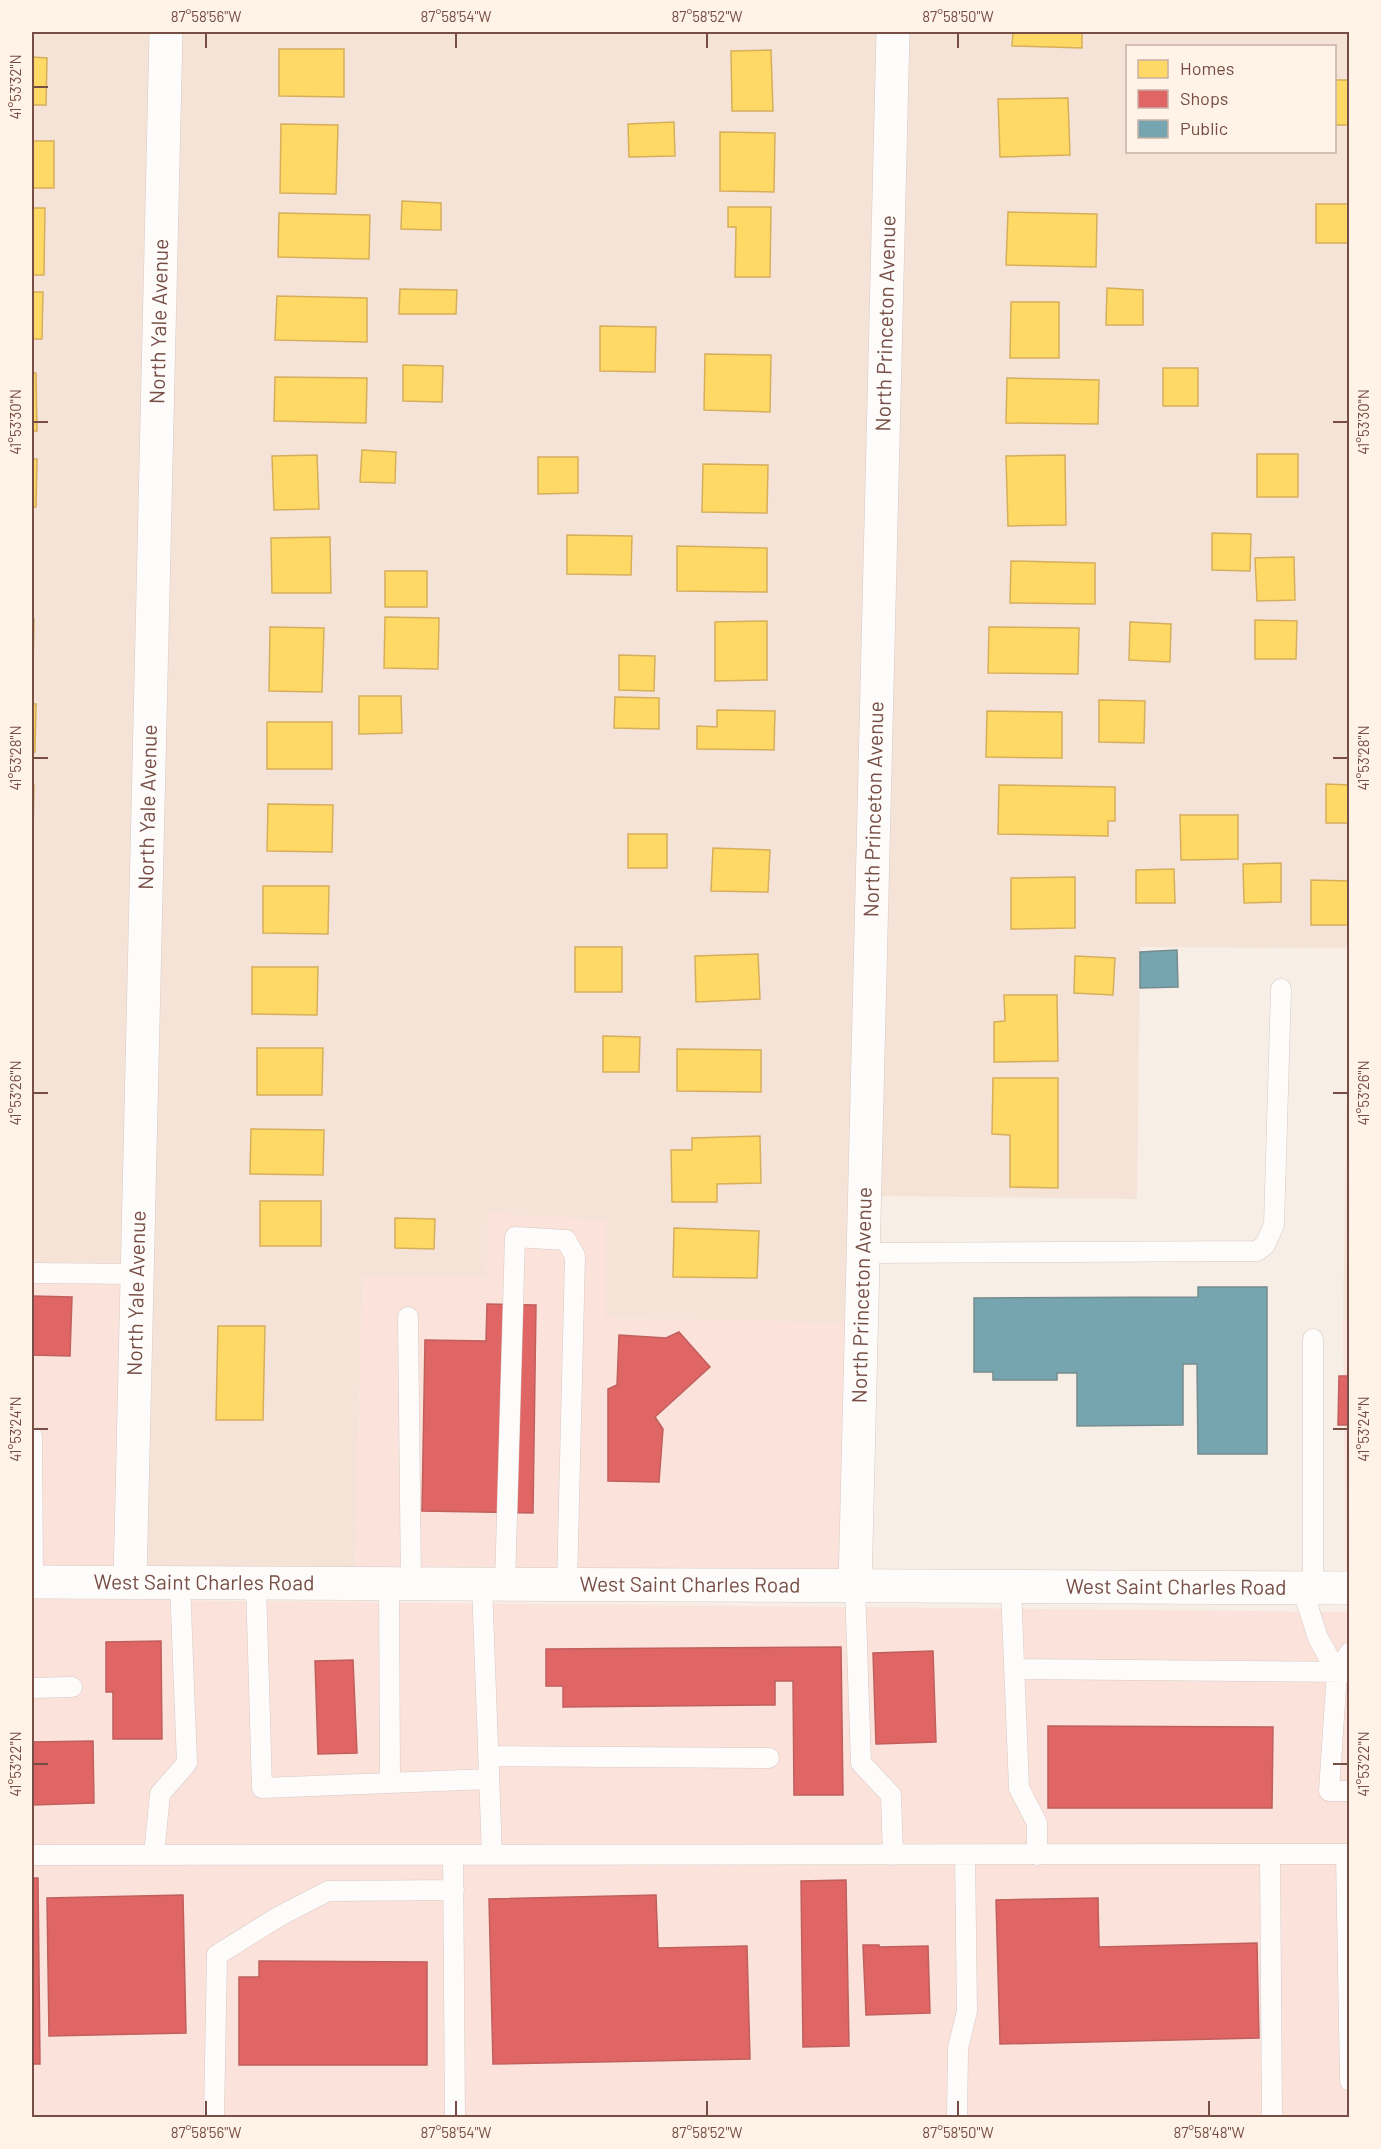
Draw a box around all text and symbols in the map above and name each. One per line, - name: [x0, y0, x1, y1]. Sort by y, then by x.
- text: 87°58'56"W: [171, 7, 241, 25]
- text: 87°58'54"W: [421, 7, 492, 25]
- text: 87°58'52"W: [672, 7, 743, 25]
- text: 87°58'50"W: [922, 7, 994, 25]
- legend: [1126, 45, 1336, 153]
- text: 41°53'32"N: [6, 54, 24, 120]
- text: Homes: [1180, 57, 1234, 79]
- text: Shops: [1180, 87, 1229, 109]
- text: Public: [1180, 117, 1228, 139]
- street label: North Princeton Avenue: [869, 215, 900, 432]
- street label: North Yale Avenue: [143, 238, 172, 404]
- text: 41°53'30"N: [6, 389, 24, 455]
- text: 41°53'30"N: [1354, 389, 1372, 455]
- street label: North Princeton Avenue: [857, 701, 888, 918]
- street label: North Yale Avenue: [132, 724, 161, 890]
- text: 41°53'28"N: [6, 725, 24, 791]
- text: 41°53'28"N: [1354, 725, 1372, 791]
- text: 41°53'26"N: [6, 1060, 24, 1126]
- text: 41°53'26"N: [1354, 1060, 1372, 1126]
- street label: North Princeton Avenue: [845, 1187, 876, 1404]
- street label: North Yale Avenue: [121, 1210, 150, 1376]
- text: 41°53'24"N: [6, 1396, 24, 1462]
- text: 41°53'24"N: [1354, 1396, 1372, 1462]
- street label: West Saint Charles Road: [93, 1568, 315, 1594]
- street label: West Saint Charles Road: [579, 1570, 801, 1596]
- street label: West Saint Charles Road: [1065, 1573, 1287, 1599]
- text: 41°53'22"N: [6, 1731, 24, 1797]
- text: 41°53'22"N: [1354, 1731, 1372, 1797]
- text: 87°58'56"W: [171, 2123, 241, 2141]
- text: 87°58'54"W: [421, 2123, 492, 2141]
- text: 87°58'52"W: [672, 2123, 743, 2141]
- text: 87°58'50"W: [922, 2123, 994, 2141]
- text: 87°58'48"W: [1173, 2123, 1245, 2141]

